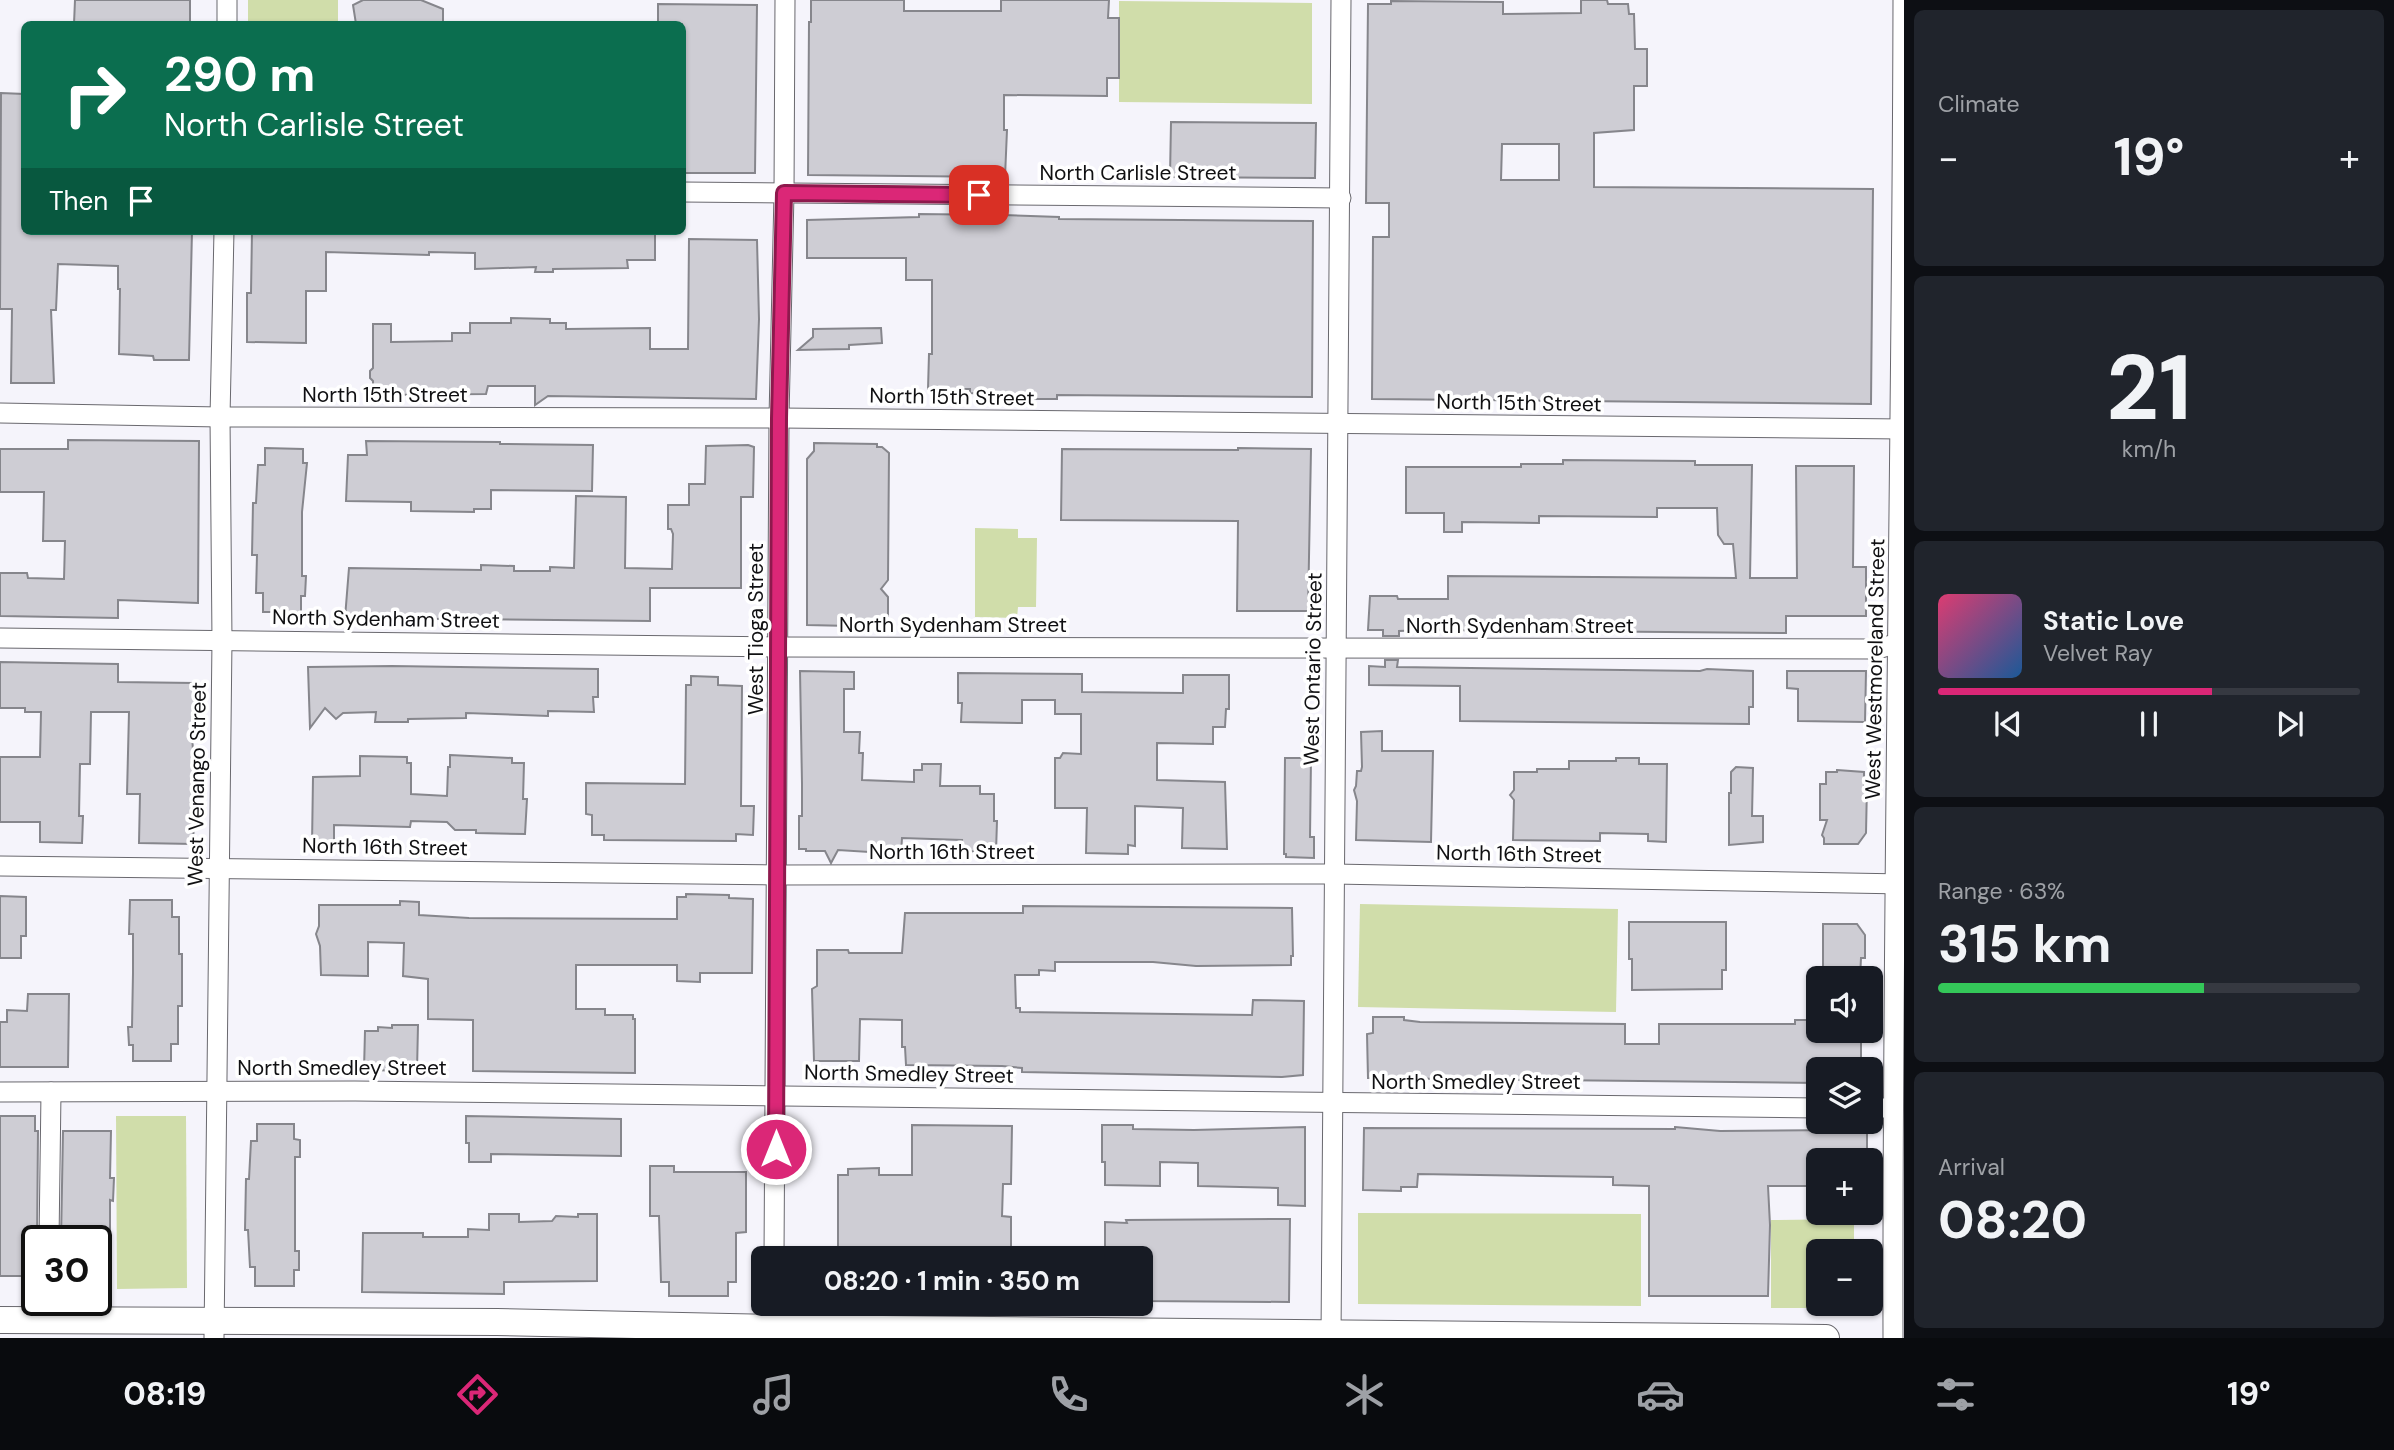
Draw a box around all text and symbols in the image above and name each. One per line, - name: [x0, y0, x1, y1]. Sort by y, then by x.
- text: 290 m: [164, 42, 315, 106]
- icon: right: [49, 49, 140, 140]
- text: Climate: [1938, 89, 2020, 119]
- text: North Carlisle Street: [164, 104, 464, 146]
- text: 19°: [2114, 123, 2184, 191]
- text: −: [1938, 133, 1959, 183]
- text: +: [2339, 133, 2360, 183]
- street label: North Carlisle Street: [1040, 159, 1236, 187]
- pin: [949, 165, 1009, 225]
- icon: arrive: [960, 176, 998, 214]
- icon: arrive: [122, 182, 160, 220]
- text: Then: [49, 184, 108, 218]
- text: 21: [2106, 329, 2192, 447]
- street label: North 15th Street: [302, 381, 468, 409]
- street label: North 15th Street: [869, 382, 1035, 412]
- street label: North 15th Street: [1436, 388, 1602, 418]
- text: km/h: [2122, 434, 2176, 464]
- street label: West Westmoreland Street: [1859, 538, 1891, 800]
- street label: West Tioga Street: [742, 543, 770, 715]
- street label: West Ontario Street: [1297, 572, 1329, 766]
- street label: North Sydenham Street: [272, 603, 500, 635]
- text: Static Love: [2043, 604, 2184, 638]
- street label: North Sydenham Street: [839, 611, 1067, 639]
- street label: North Sydenham Street: [1406, 612, 1634, 640]
- text: Velvet Ray: [2043, 638, 2153, 668]
- street label: West Venango Street: [181, 682, 213, 886]
- icon: previous: [1989, 705, 2027, 743]
- icon: pause: [2130, 705, 2168, 743]
- icon: next: [2271, 705, 2309, 743]
- street label: North 16th Street: [302, 832, 468, 862]
- street label: North 16th Street: [869, 838, 1035, 866]
- street label: North 16th Street: [1436, 839, 1602, 869]
- text: Range · 63%: [1938, 876, 2065, 906]
- text: 315 km: [1938, 910, 2111, 978]
- map controls: [1806, 966, 1883, 1316]
- button: sound: [1806, 966, 1883, 1043]
- street label: North Smedley Street: [237, 1054, 447, 1082]
- button: layers: [1806, 1057, 1883, 1134]
- street label: North Smedley Street: [804, 1058, 1014, 1090]
- street label: North Smedley Street: [1371, 1068, 1581, 1096]
- position arrow: [739, 1112, 813, 1186]
- button: +: [1806, 1148, 1883, 1225]
- text: Arrival: [1938, 1152, 2005, 1182]
- text: 08:20: [1938, 1186, 2087, 1254]
- speed limit sign: 30: [21, 1225, 112, 1316]
- button: −: [1806, 1239, 1883, 1316]
- text: 08:20 · 1 min · 350 m: [824, 1264, 1080, 1298]
- icon: directions: [453, 1370, 502, 1419]
- icon: music: [749, 1370, 798, 1419]
- icon: phone: [1044, 1370, 1093, 1419]
- icon: climate: [1340, 1370, 1389, 1419]
- icon: car: [1636, 1370, 1685, 1419]
- icon: filters: [1931, 1370, 1980, 1419]
- text: 08:19: [123, 1373, 206, 1415]
- text: 19°: [2227, 1373, 2271, 1415]

